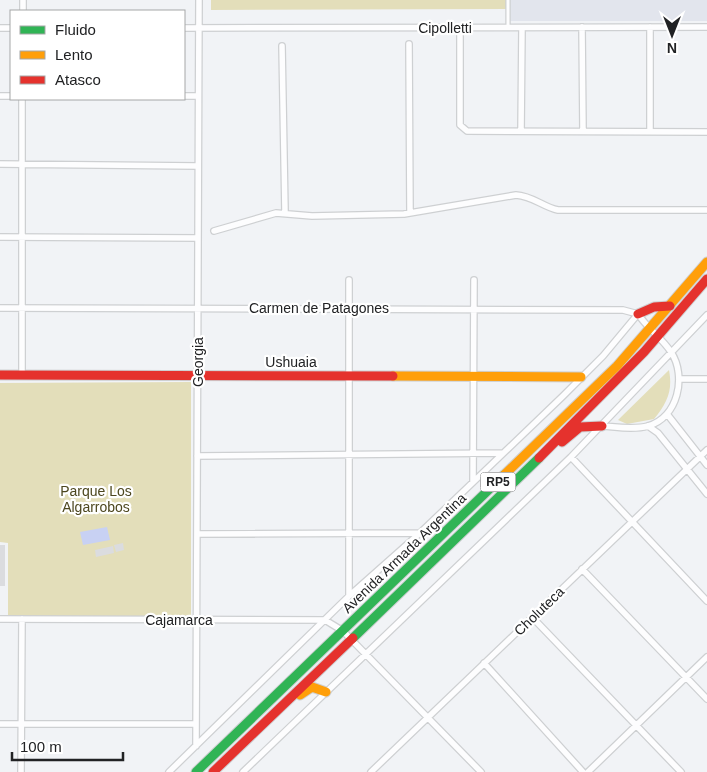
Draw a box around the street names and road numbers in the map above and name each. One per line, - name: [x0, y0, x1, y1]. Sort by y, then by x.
- street label: Cipolletti: [418, 20, 472, 36]
- street label: Carmen de Patagones: [249, 300, 389, 316]
- street label: Georgia: [190, 337, 206, 387]
- street label: Ushuaia: [265, 354, 317, 370]
- road number: RP5: [480, 472, 516, 492]
- street label: Avenida Armada Argentina: [339, 490, 469, 616]
- street label: Choluteca: [511, 583, 567, 639]
- street label: Cajamarca: [145, 612, 213, 628]

